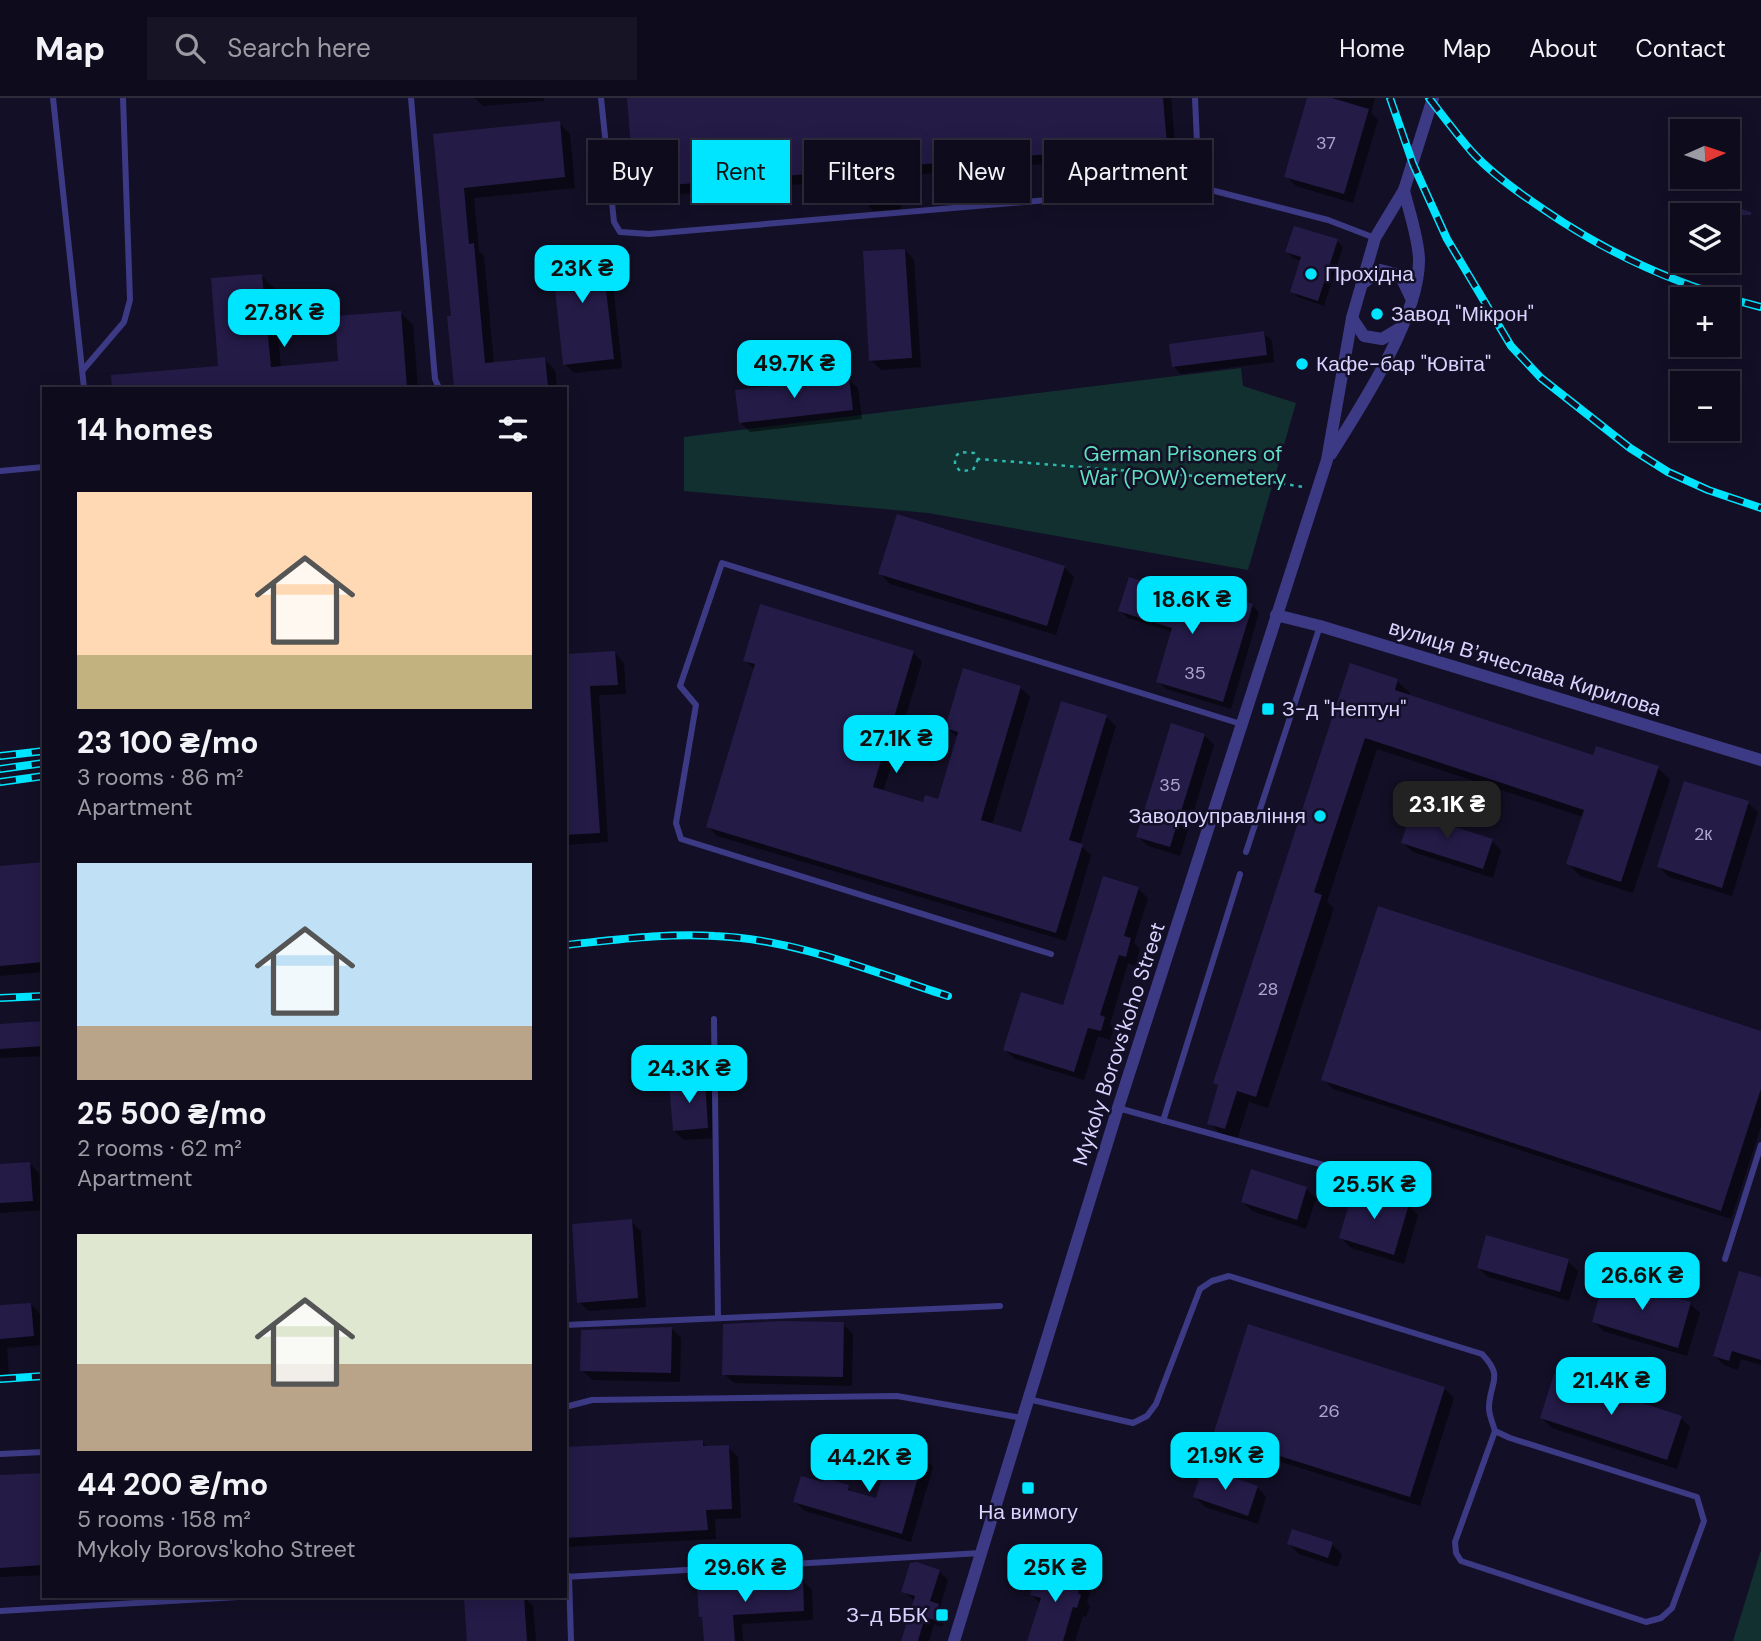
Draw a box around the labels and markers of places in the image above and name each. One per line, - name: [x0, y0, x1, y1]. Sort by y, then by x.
- pin: 23K ₴: [533, 246, 631, 305]
- place label: Прохідна: [1325, 260, 1414, 288]
- marker: Прохідна: [1303, 266, 1319, 282]
- pin: 27.8K ₴: [219, 289, 349, 349]
- place label: Завод "Мікрон": [1391, 300, 1534, 328]
- marker: Завод "Мікрон": [1369, 306, 1385, 322]
- pin: 49.7K ₴: [729, 341, 859, 400]
- place label: Кафе-бар "Ювіта": [1316, 350, 1491, 378]
- marker: Кафе-бар "Ювіта": [1294, 356, 1310, 372]
- pin: 18.6K ₴: [1127, 576, 1257, 636]
- place label: З-д "Нептун": [1282, 695, 1406, 723]
- marker: З-д "Нептун": [1260, 701, 1276, 717]
- pin: 27.1K ₴: [831, 716, 961, 775]
- pin: 23.1K ₴: [1382, 782, 1512, 841]
- place label: Заводоуправління: [1128, 802, 1306, 830]
- marker: Заводоуправління: [1312, 808, 1328, 824]
- pin: 24.3K ₴: [624, 1046, 754, 1105]
- pin: 25.5K ₴: [1309, 1162, 1439, 1221]
- pin: 26.6K ₴: [1577, 1252, 1707, 1312]
- pin: 21.4K ₴: [1546, 1358, 1676, 1417]
- pin: 21.9K ₴: [1160, 1432, 1290, 1492]
- pin: 44.2K ₴: [804, 1434, 934, 1494]
- marker: На вимогу: [1020, 1480, 1036, 1496]
- place label: На вимогу: [978, 1498, 1078, 1526]
- pin: 29.6K ₴: [680, 1544, 810, 1604]
- pin: 25K ₴: [1006, 1544, 1104, 1604]
- place label: З-д ББК: [846, 1601, 929, 1629]
- marker: З-д ББК: [934, 1607, 950, 1623]

